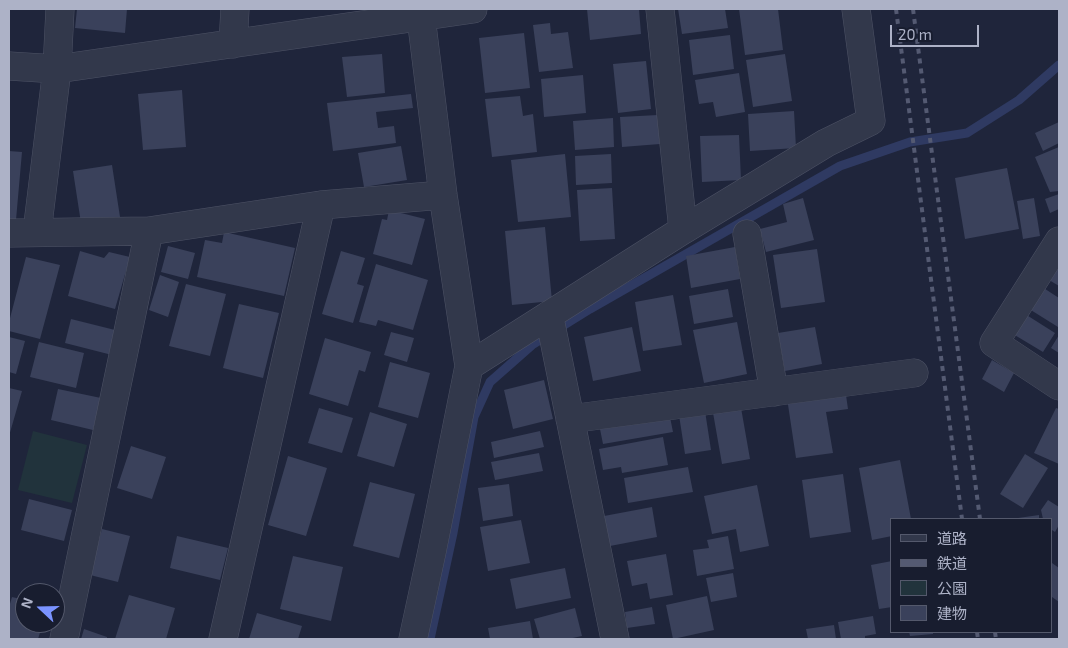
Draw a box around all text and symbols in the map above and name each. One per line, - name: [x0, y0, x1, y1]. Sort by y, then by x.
- scale bar: [893, 15, 982, 47]
- text: 20 m: [898, 25, 932, 43]
- legend: [890, 518, 1053, 633]
- text: 道路: [937, 529, 967, 547]
- text: 鉄道: [937, 554, 967, 572]
- text: 公園: [937, 579, 967, 597]
- north arrow: [15, 583, 65, 633]
- text: N: [17, 595, 36, 611]
- text: 建物: [937, 604, 967, 622]

